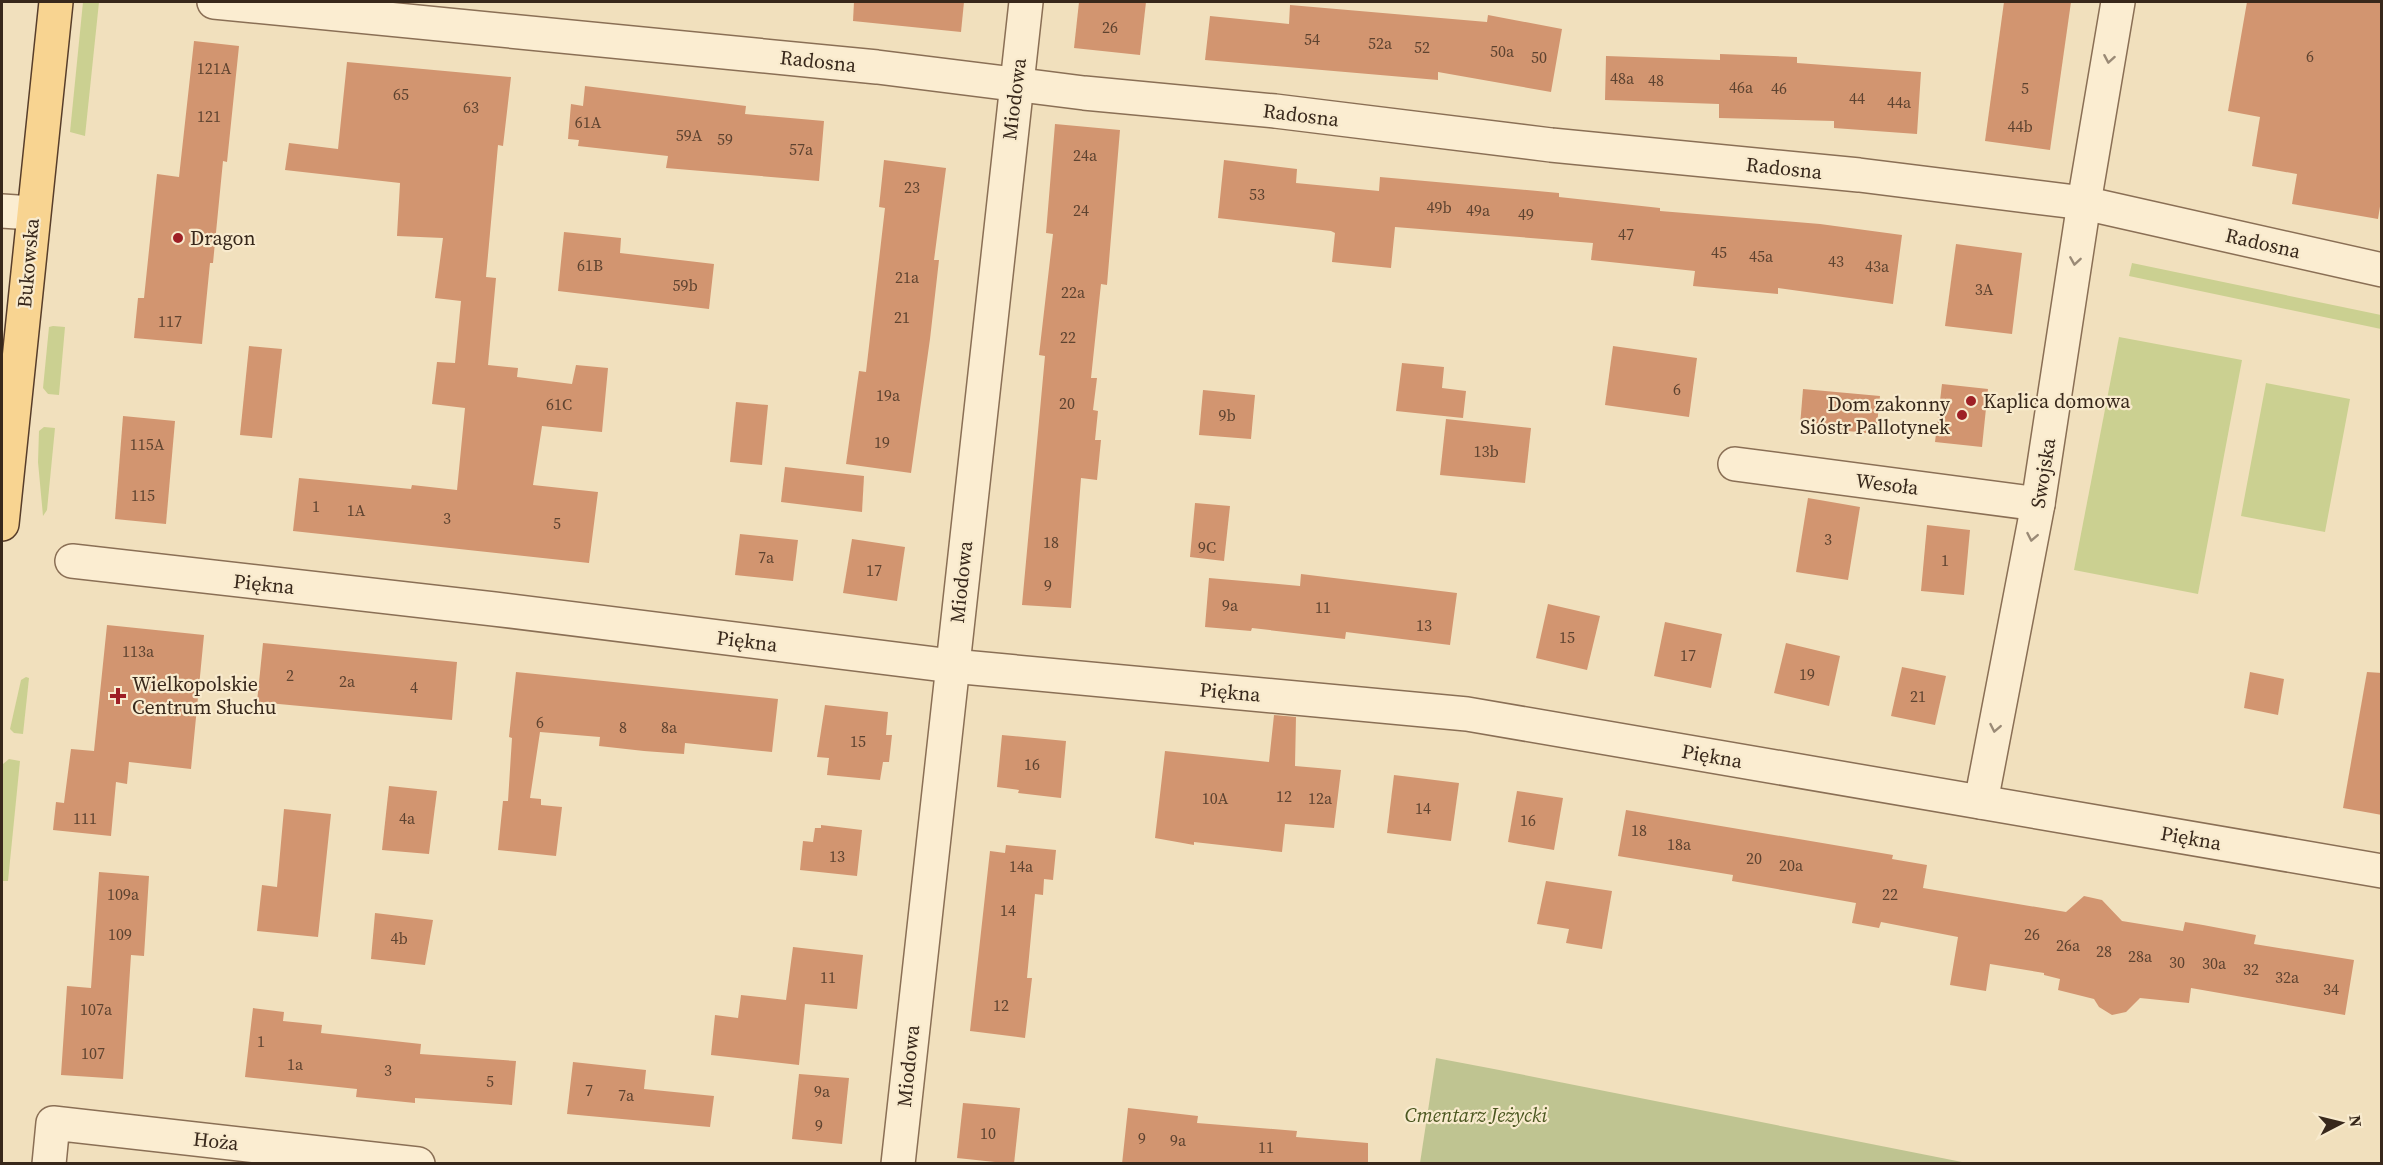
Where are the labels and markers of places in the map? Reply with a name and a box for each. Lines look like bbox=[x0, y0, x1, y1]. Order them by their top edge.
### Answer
place label: Dragon bbox=[190, 224, 256, 252]
marker: Dragon bbox=[171, 231, 185, 245]
place label: Kaplica domowa bbox=[1983, 387, 2131, 415]
place label: Dom zakonny Sióstr Pallotynek bbox=[1800, 390, 1951, 441]
marker: Kaplica domowa bbox=[1964, 394, 1978, 408]
marker: Dom zakonny Sióstr Pallotynek bbox=[1955, 408, 1969, 422]
place label: Wielkopolskie Centrum Słuchu bbox=[132, 670, 277, 721]
marker: Wielkopolskie Centrum Słuchu bbox=[109, 687, 127, 705]

